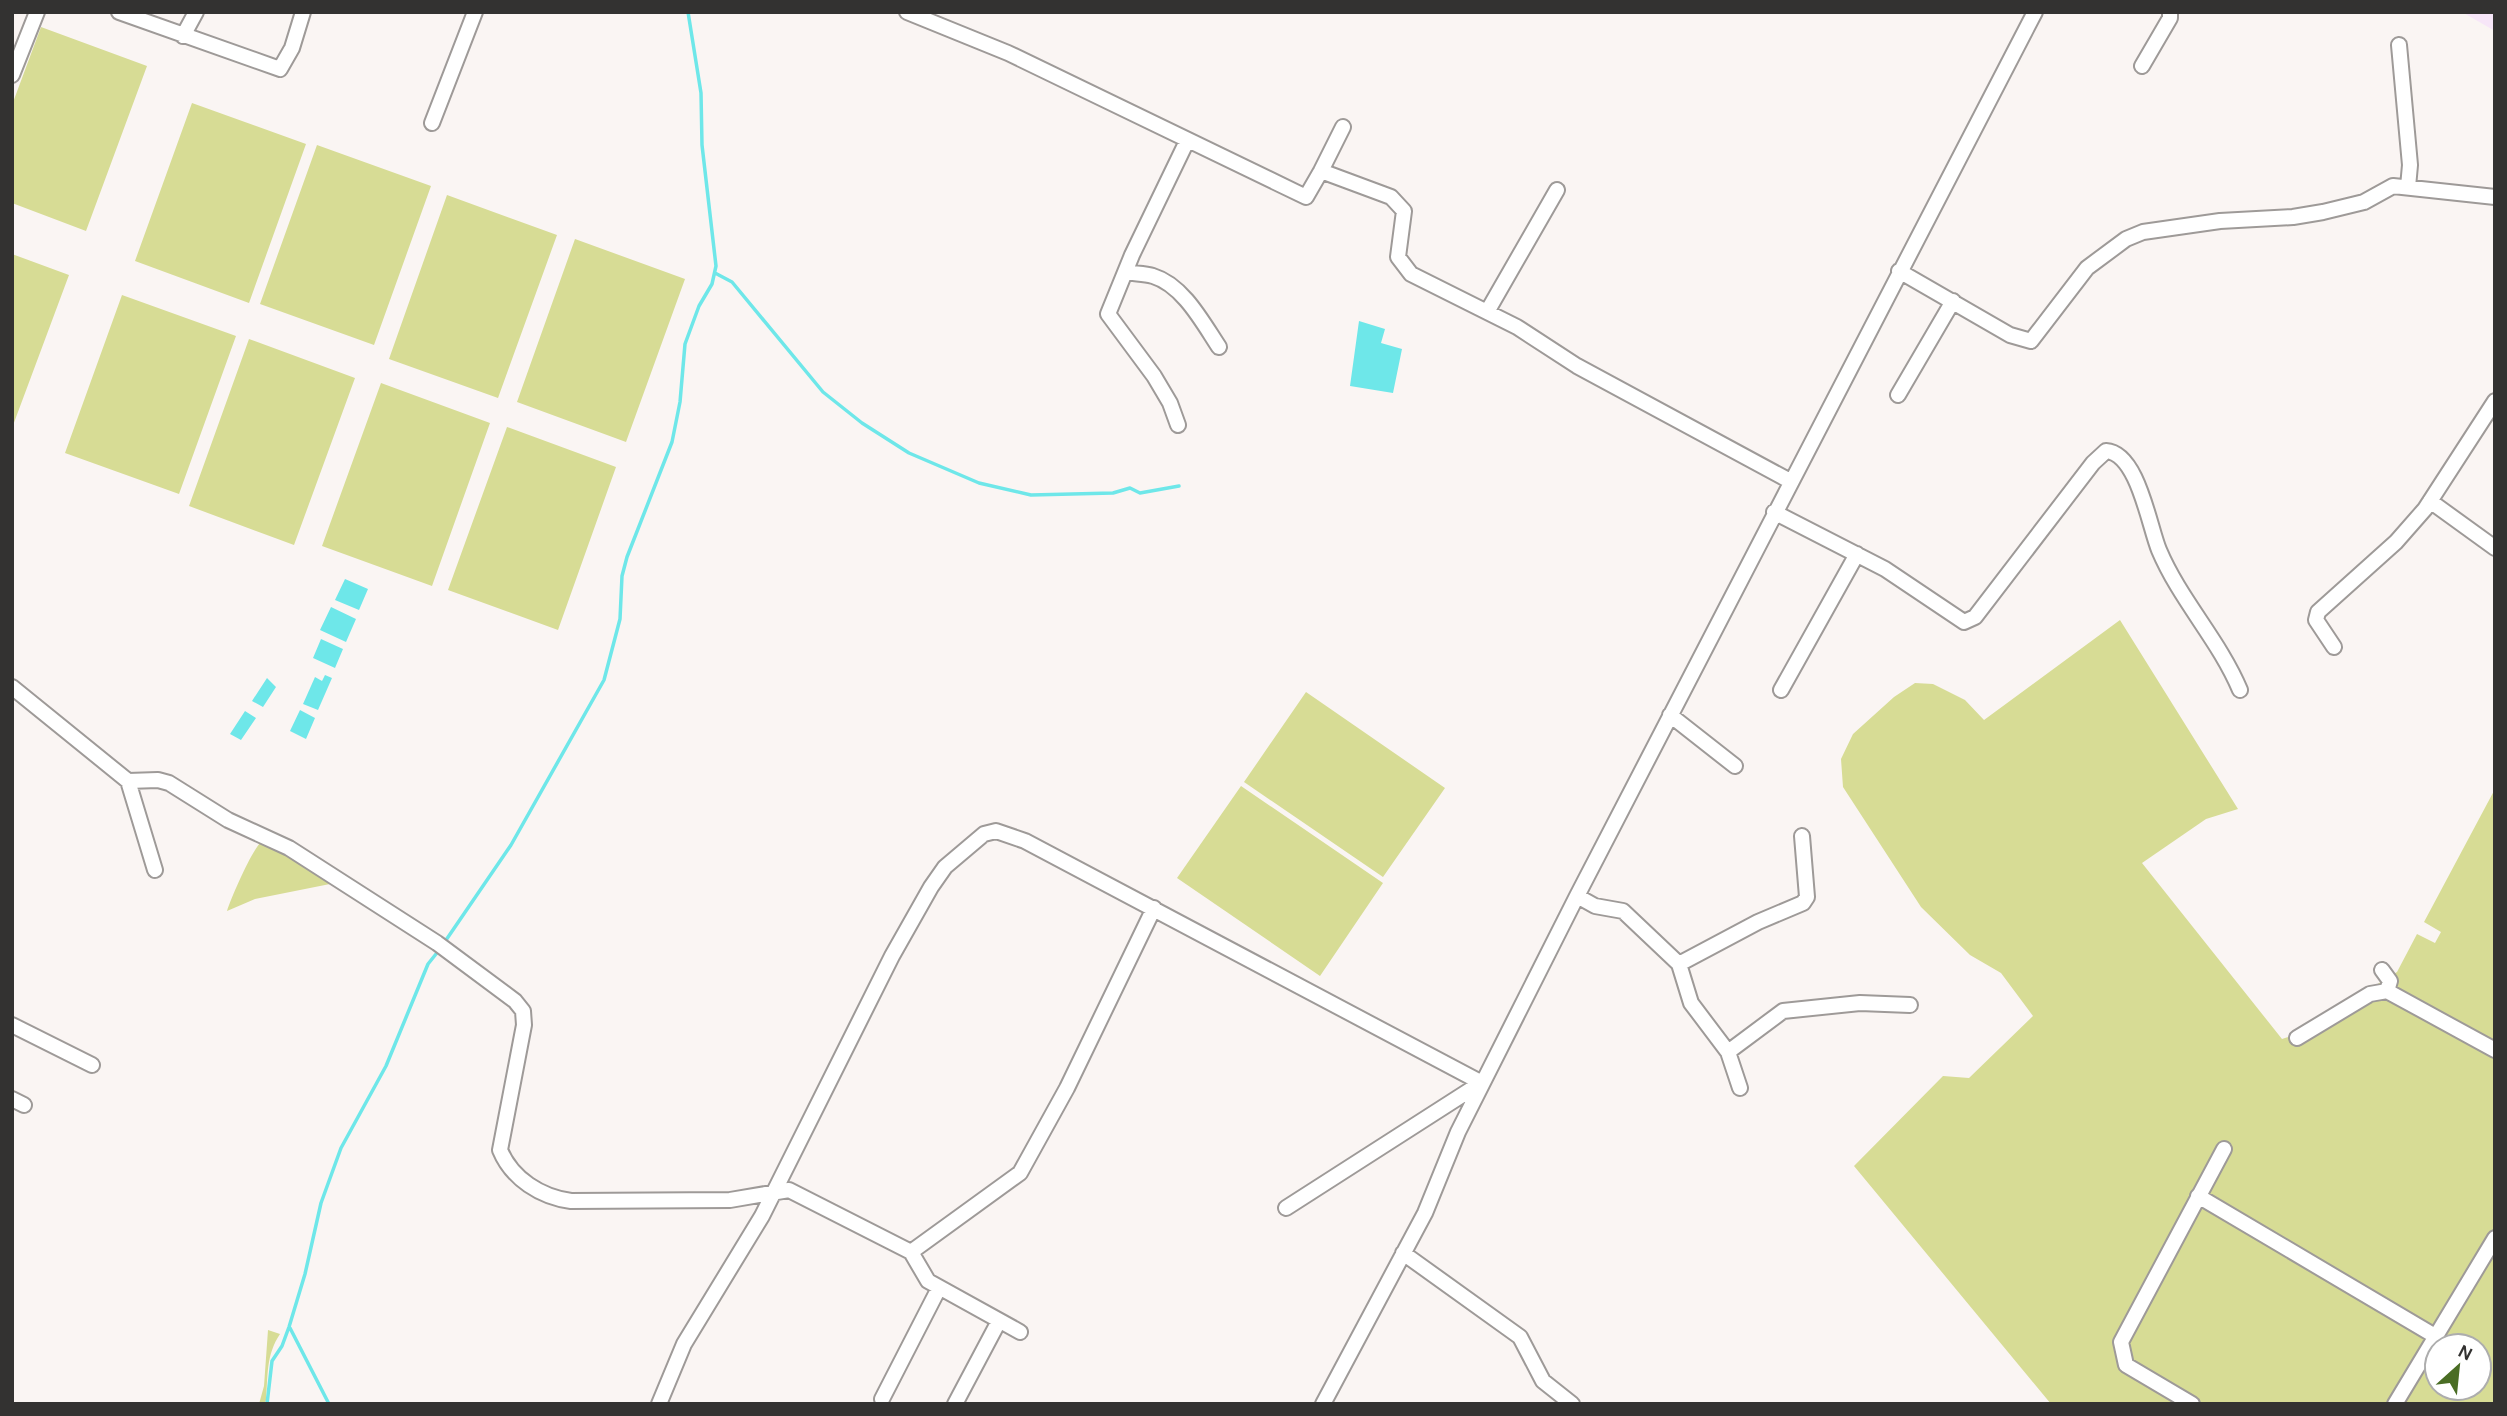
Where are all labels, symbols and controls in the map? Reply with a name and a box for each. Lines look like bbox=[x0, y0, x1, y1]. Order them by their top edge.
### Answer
north arrow bbox=[2423, 1332, 2493, 1402]
text: N bbox=[2454, 1340, 2476, 1366]

